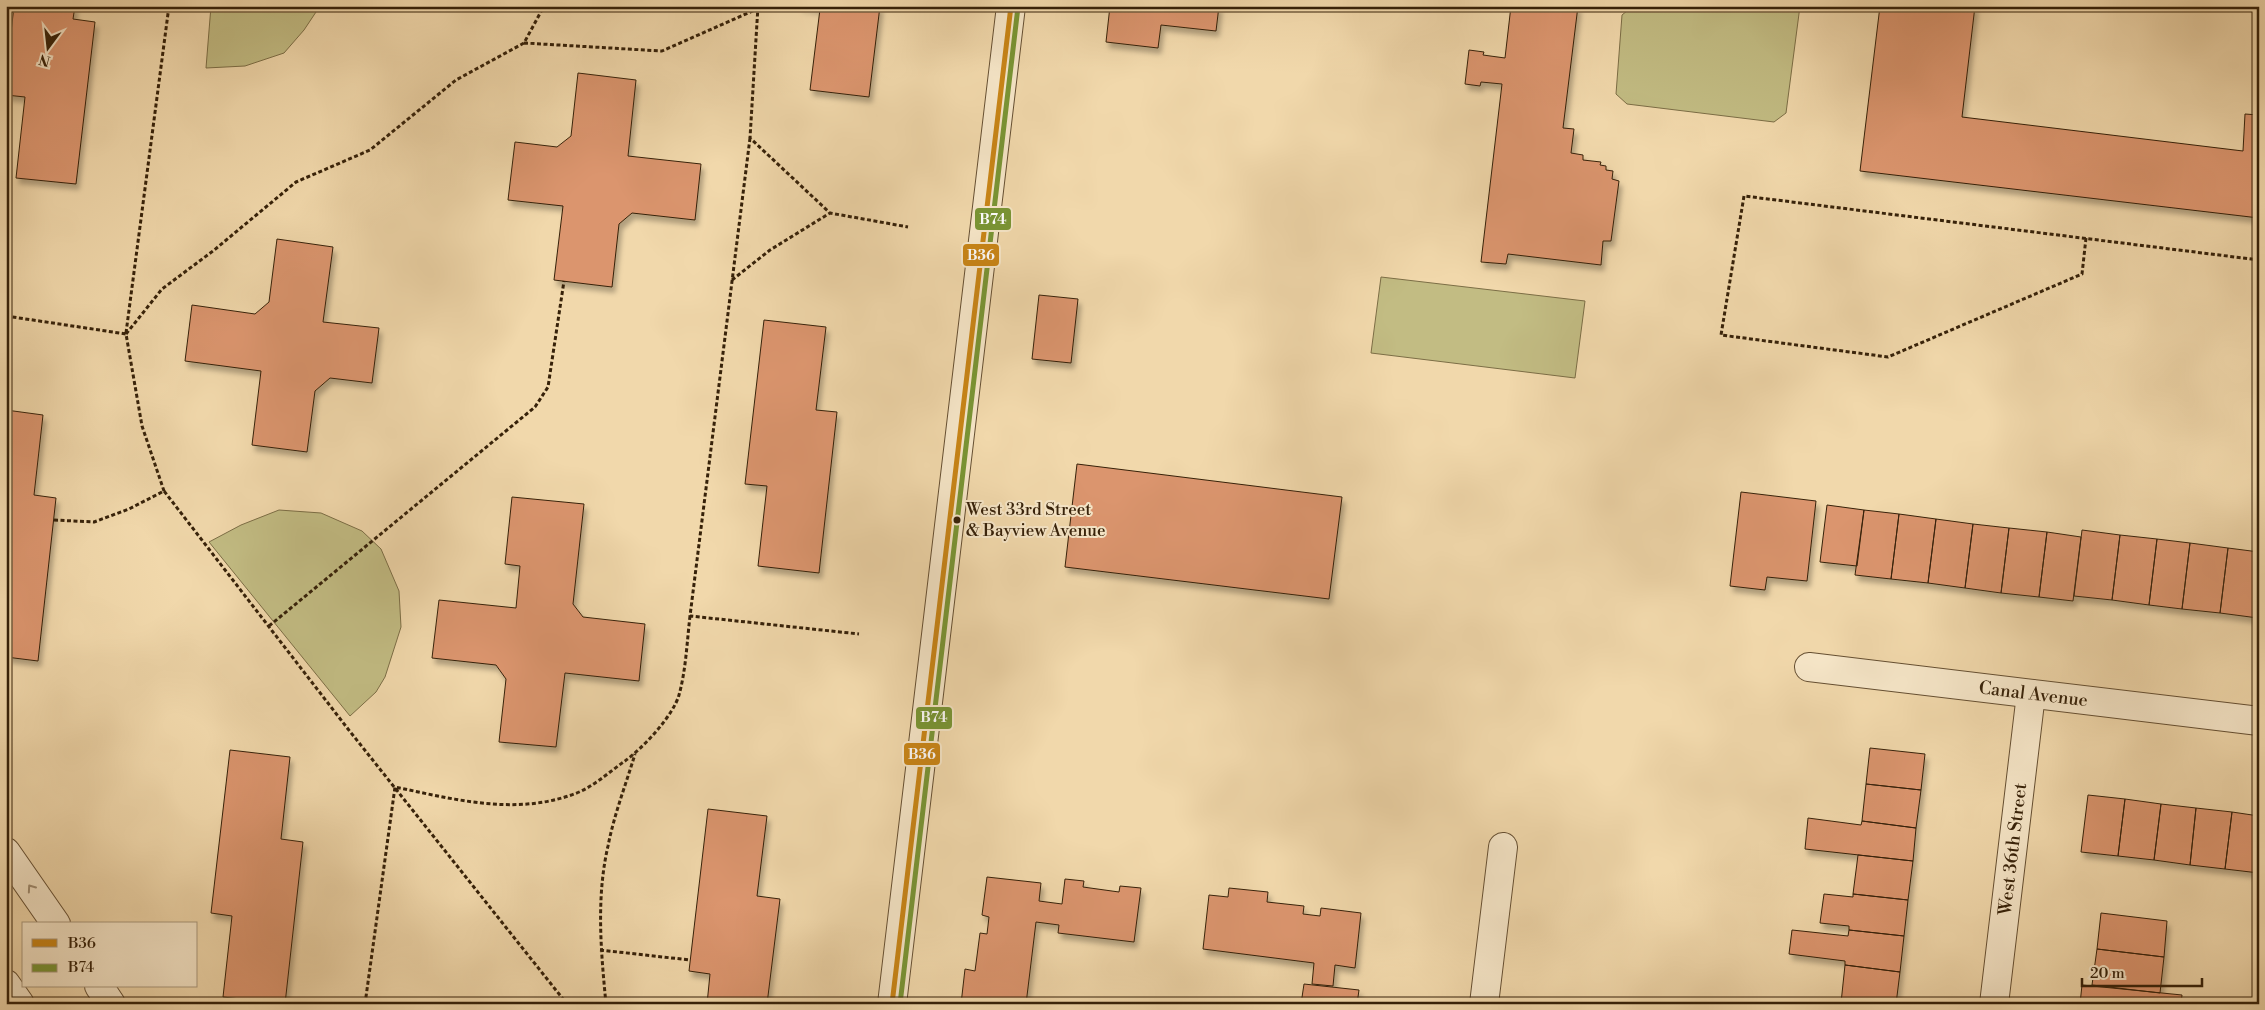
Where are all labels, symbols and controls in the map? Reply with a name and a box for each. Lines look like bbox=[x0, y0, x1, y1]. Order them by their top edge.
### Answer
north arrow bbox=[22, 22, 72, 72]
text: N bbox=[37, 49, 53, 70]
line badge: B74 bbox=[974, 207, 1012, 231]
text: B74 bbox=[979, 211, 1007, 229]
line badge: B36 bbox=[962, 243, 1000, 267]
text: B36 bbox=[967, 247, 995, 265]
place label: West 33rd Street & Bayview Avenue bbox=[965, 499, 1106, 542]
marker: West 33rd Street & Bayview Avenue bbox=[952, 515, 962, 525]
street label: Canal Avenue bbox=[1978, 676, 2089, 712]
line badge: B74 bbox=[915, 706, 953, 730]
text: B74 bbox=[920, 709, 948, 727]
line badge: B36 bbox=[903, 742, 941, 766]
text: B36 bbox=[908, 746, 936, 764]
street label: West 36th Street bbox=[1993, 781, 2032, 918]
one-way arrow bbox=[28, 884, 37, 894]
legend bbox=[22, 922, 198, 988]
text: B36 bbox=[67, 934, 96, 953]
scale bar bbox=[2082, 955, 2202, 987]
text: B74 bbox=[67, 958, 94, 977]
text: 20 m bbox=[2090, 964, 2125, 983]

